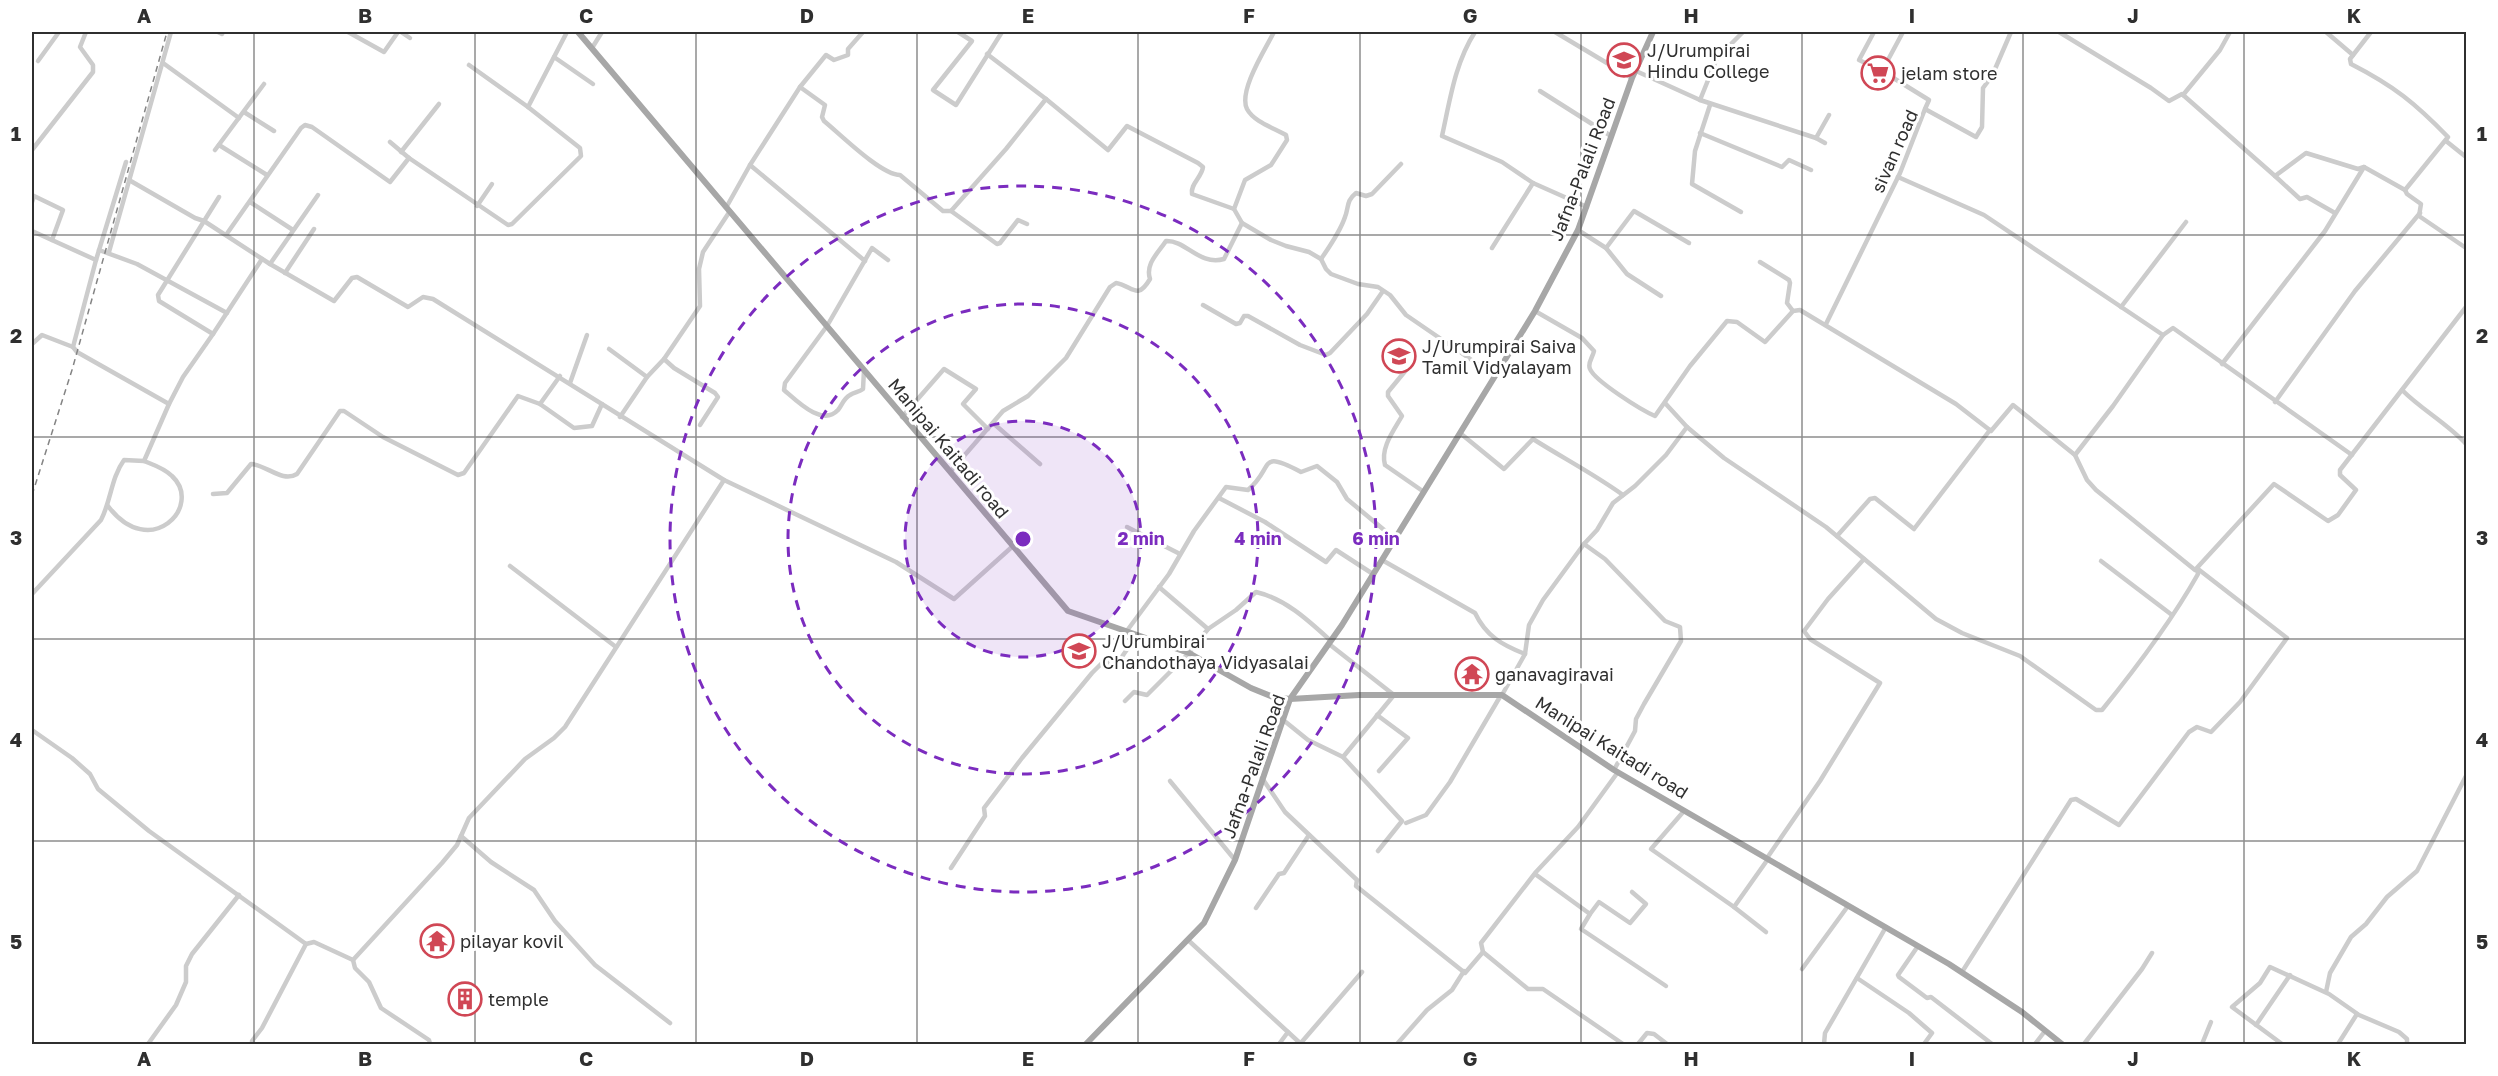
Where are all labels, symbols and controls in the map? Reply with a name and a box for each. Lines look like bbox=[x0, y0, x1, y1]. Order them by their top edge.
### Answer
text: A bbox=[137, 3, 151, 27]
text: B bbox=[358, 3, 372, 27]
text: C bbox=[579, 3, 593, 27]
text: D bbox=[800, 3, 814, 27]
text: E bbox=[1022, 3, 1034, 27]
text: F bbox=[1243, 3, 1255, 27]
text: G bbox=[1463, 3, 1477, 27]
text: H bbox=[1683, 3, 1699, 27]
text: I bbox=[1909, 3, 1915, 27]
text: J bbox=[2127, 3, 2139, 27]
text: K bbox=[2347, 3, 2362, 27]
place label: J/Urumpirai Hindu College bbox=[1647, 39, 1769, 82]
school or university icon: J/Urumpirai Hindu College bbox=[1606, 42, 1642, 78]
supermarket icon: jelam store bbox=[1860, 55, 1896, 91]
place label: jelam store bbox=[1900, 62, 1997, 84]
street label: Jafna-Palali Road bbox=[1545, 94, 1619, 244]
street label: sivan road bbox=[1866, 106, 1922, 196]
text: 1 bbox=[11, 121, 21, 145]
text: 1 bbox=[2477, 121, 2487, 145]
text: 2 bbox=[10, 323, 22, 347]
text: 2 bbox=[2476, 323, 2488, 347]
place label: J/Urumpirai Saiva Tamil Vidyalayam bbox=[1422, 335, 1576, 378]
school or university icon: J/Urumpirai Saiva Tamil Vidyalayam bbox=[1381, 338, 1417, 374]
street label: Manipai Kaitadi road bbox=[884, 374, 1014, 522]
text: 3 bbox=[10, 525, 22, 549]
text: 3 bbox=[2476, 525, 2488, 549]
text: 2 min bbox=[1117, 527, 1165, 549]
text: 4 min bbox=[1234, 527, 1282, 549]
text: 6 min bbox=[1352, 527, 1400, 549]
centre of rings bbox=[1013, 529, 1033, 549]
place label: J/Urumbirai Chandothaya Vidyasalai bbox=[1102, 630, 1309, 673]
school or university icon: J/Urumbirai Chandothaya Vidyasalai bbox=[1061, 633, 1097, 669]
temple icon: ganavagiravai bbox=[1454, 656, 1490, 692]
place label: ganavagiravai bbox=[1495, 663, 1614, 685]
street label: Jafna-Palali Road bbox=[1217, 691, 1289, 841]
street label: Manipai Kaitadi road bbox=[1532, 691, 1692, 803]
text: 4 bbox=[10, 727, 22, 751]
text: 4 bbox=[2476, 727, 2488, 751]
temple icon: pilayar kovil bbox=[419, 923, 455, 959]
text: 5 bbox=[10, 929, 22, 953]
text: 5 bbox=[2476, 929, 2488, 953]
place label: pilayar kovil bbox=[460, 930, 564, 952]
building icon: temple bbox=[447, 981, 483, 1017]
place label: temple bbox=[488, 988, 549, 1010]
text: A bbox=[137, 1046, 151, 1070]
text: B bbox=[358, 1046, 372, 1070]
text: C bbox=[579, 1046, 593, 1070]
text: D bbox=[800, 1046, 814, 1070]
text: E bbox=[1022, 1046, 1034, 1070]
text: F bbox=[1243, 1046, 1255, 1070]
text: G bbox=[1463, 1046, 1477, 1070]
text: H bbox=[1683, 1046, 1699, 1070]
text: I bbox=[1909, 1046, 1915, 1070]
text: J bbox=[2127, 1046, 2139, 1070]
text: K bbox=[2347, 1046, 2362, 1070]

